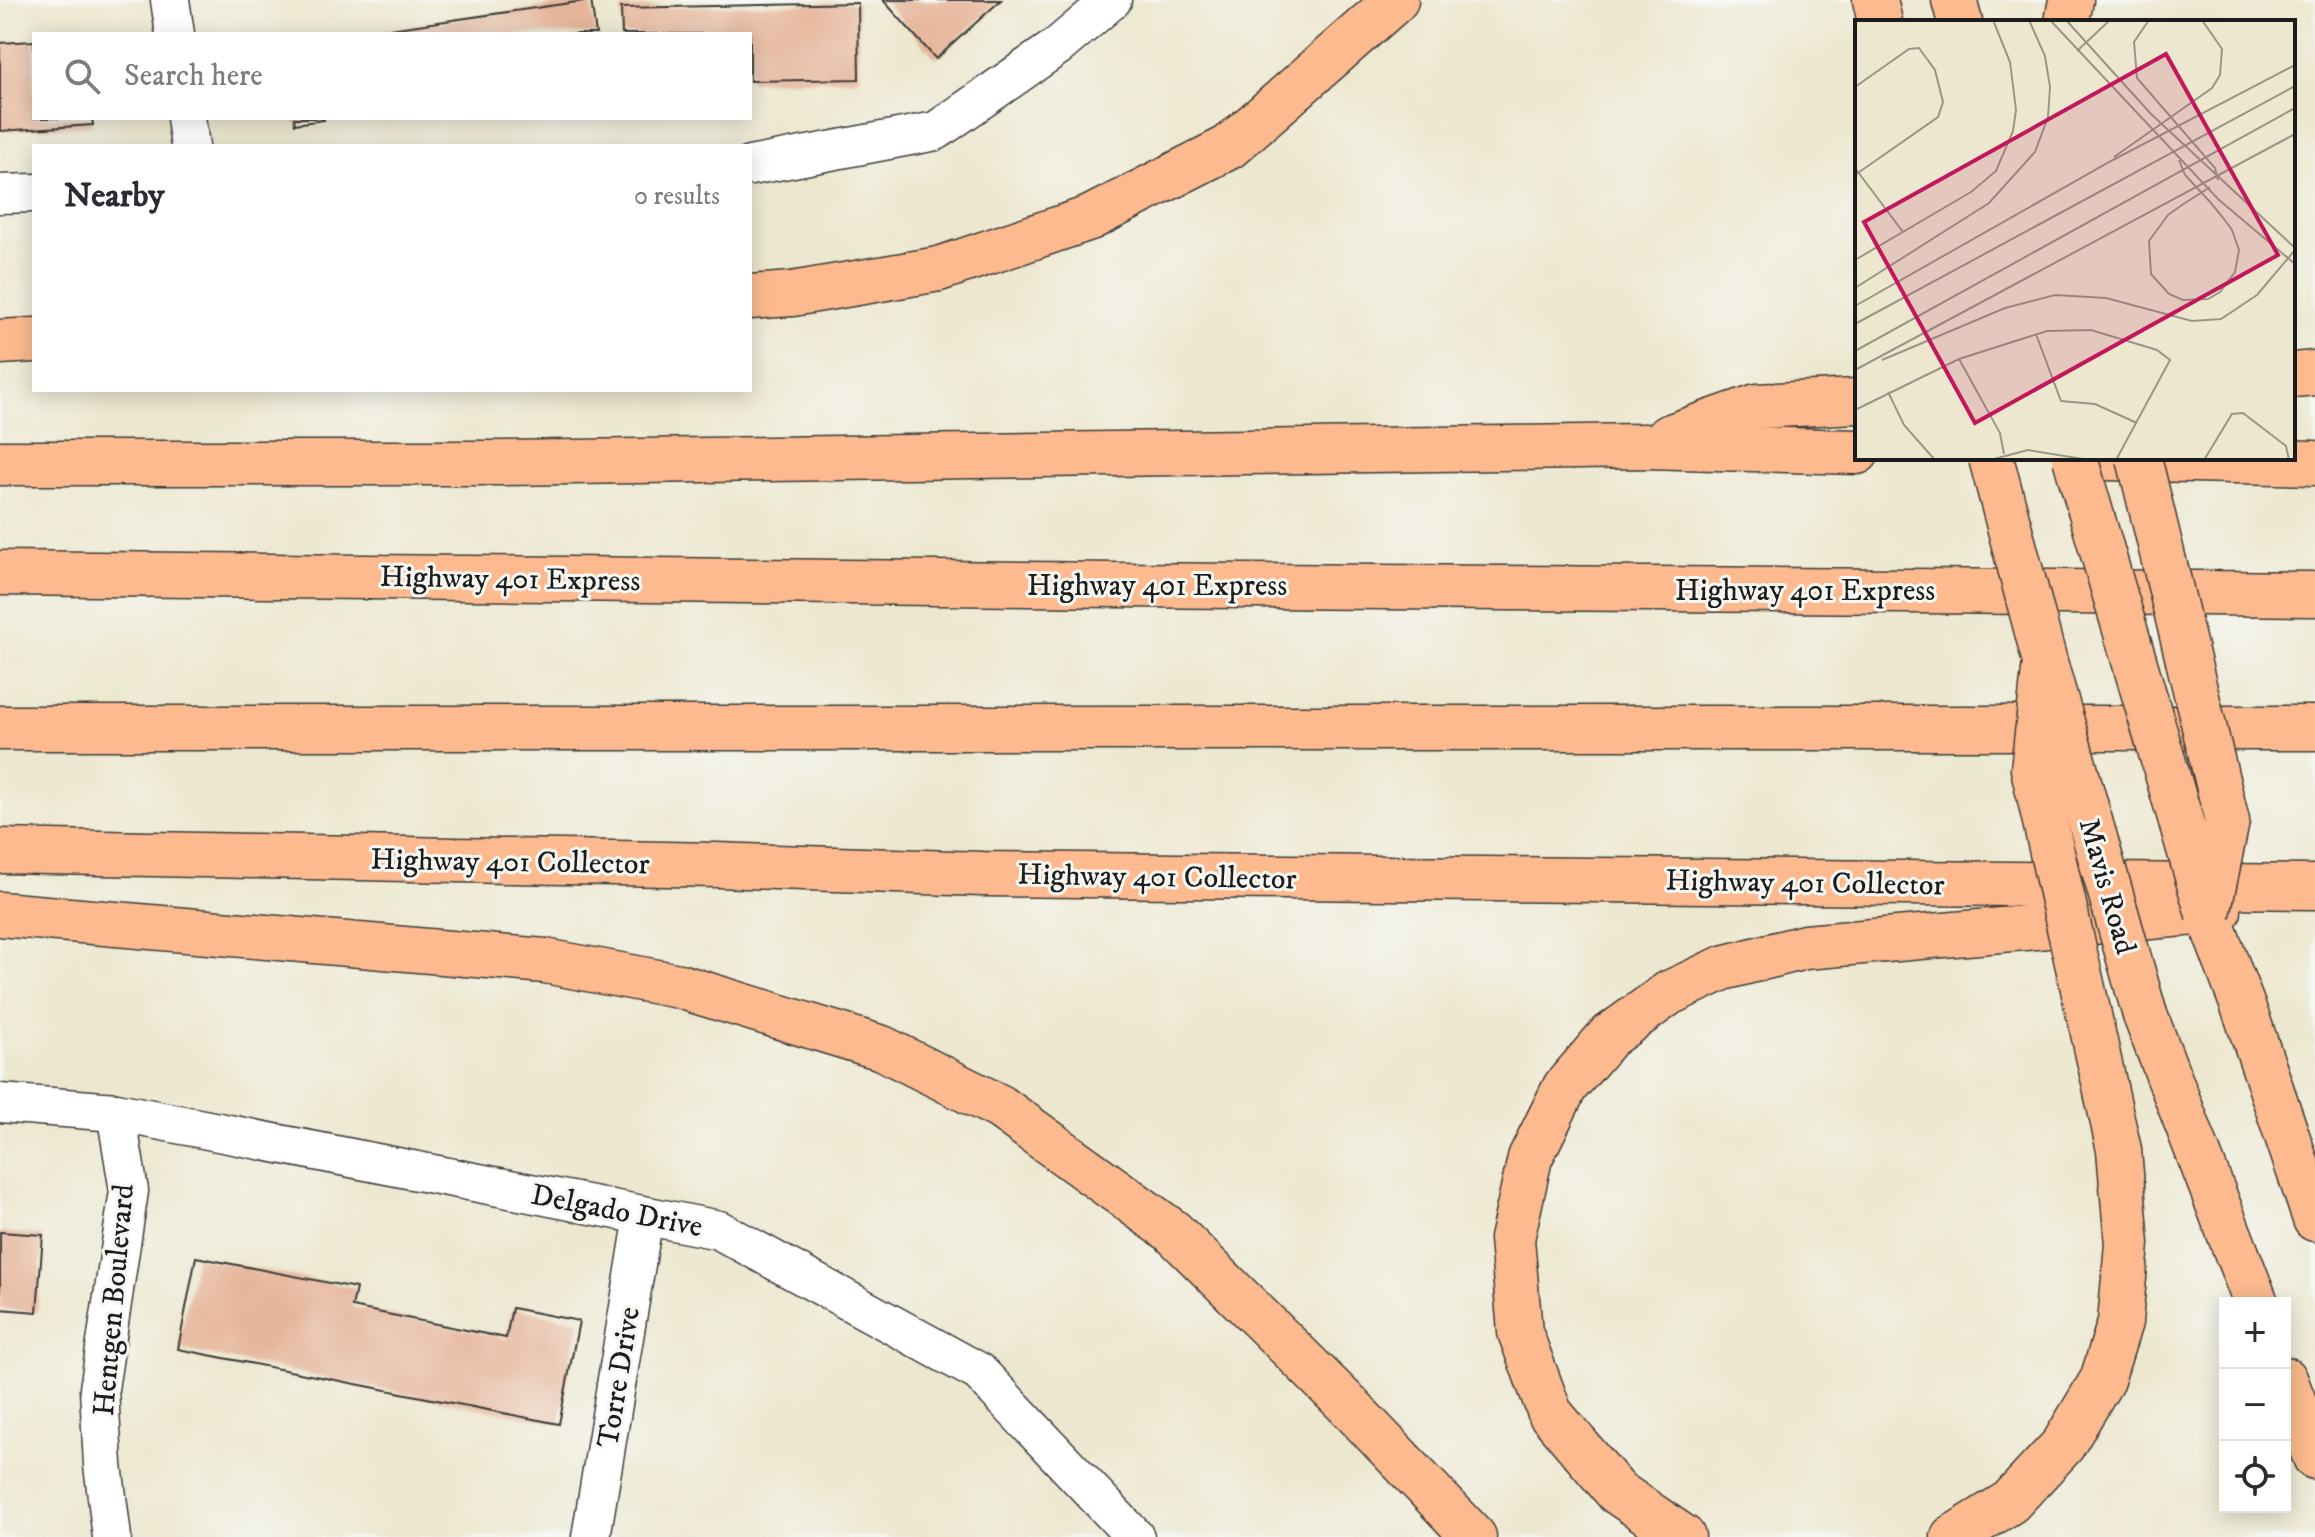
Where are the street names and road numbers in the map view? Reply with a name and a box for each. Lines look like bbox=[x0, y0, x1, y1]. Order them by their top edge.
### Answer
street label: Highway 401 Express bbox=[379, 559, 641, 600]
street label: Highway 401 Express bbox=[1027, 568, 1287, 605]
street label: Highway 401 Express bbox=[1675, 573, 1935, 610]
street label: Mavis Road bbox=[2070, 814, 2144, 959]
street label: Highway 401 Collector bbox=[370, 842, 650, 883]
street label: Highway 401 Collector bbox=[1017, 857, 1297, 898]
street label: Highway 401 Collector bbox=[1665, 863, 1945, 904]
street label: Delgado Drive bbox=[528, 1177, 706, 1246]
street label: Hentgen Boulevard bbox=[86, 1183, 143, 1418]
street label: Torre Drive bbox=[590, 1304, 649, 1450]

